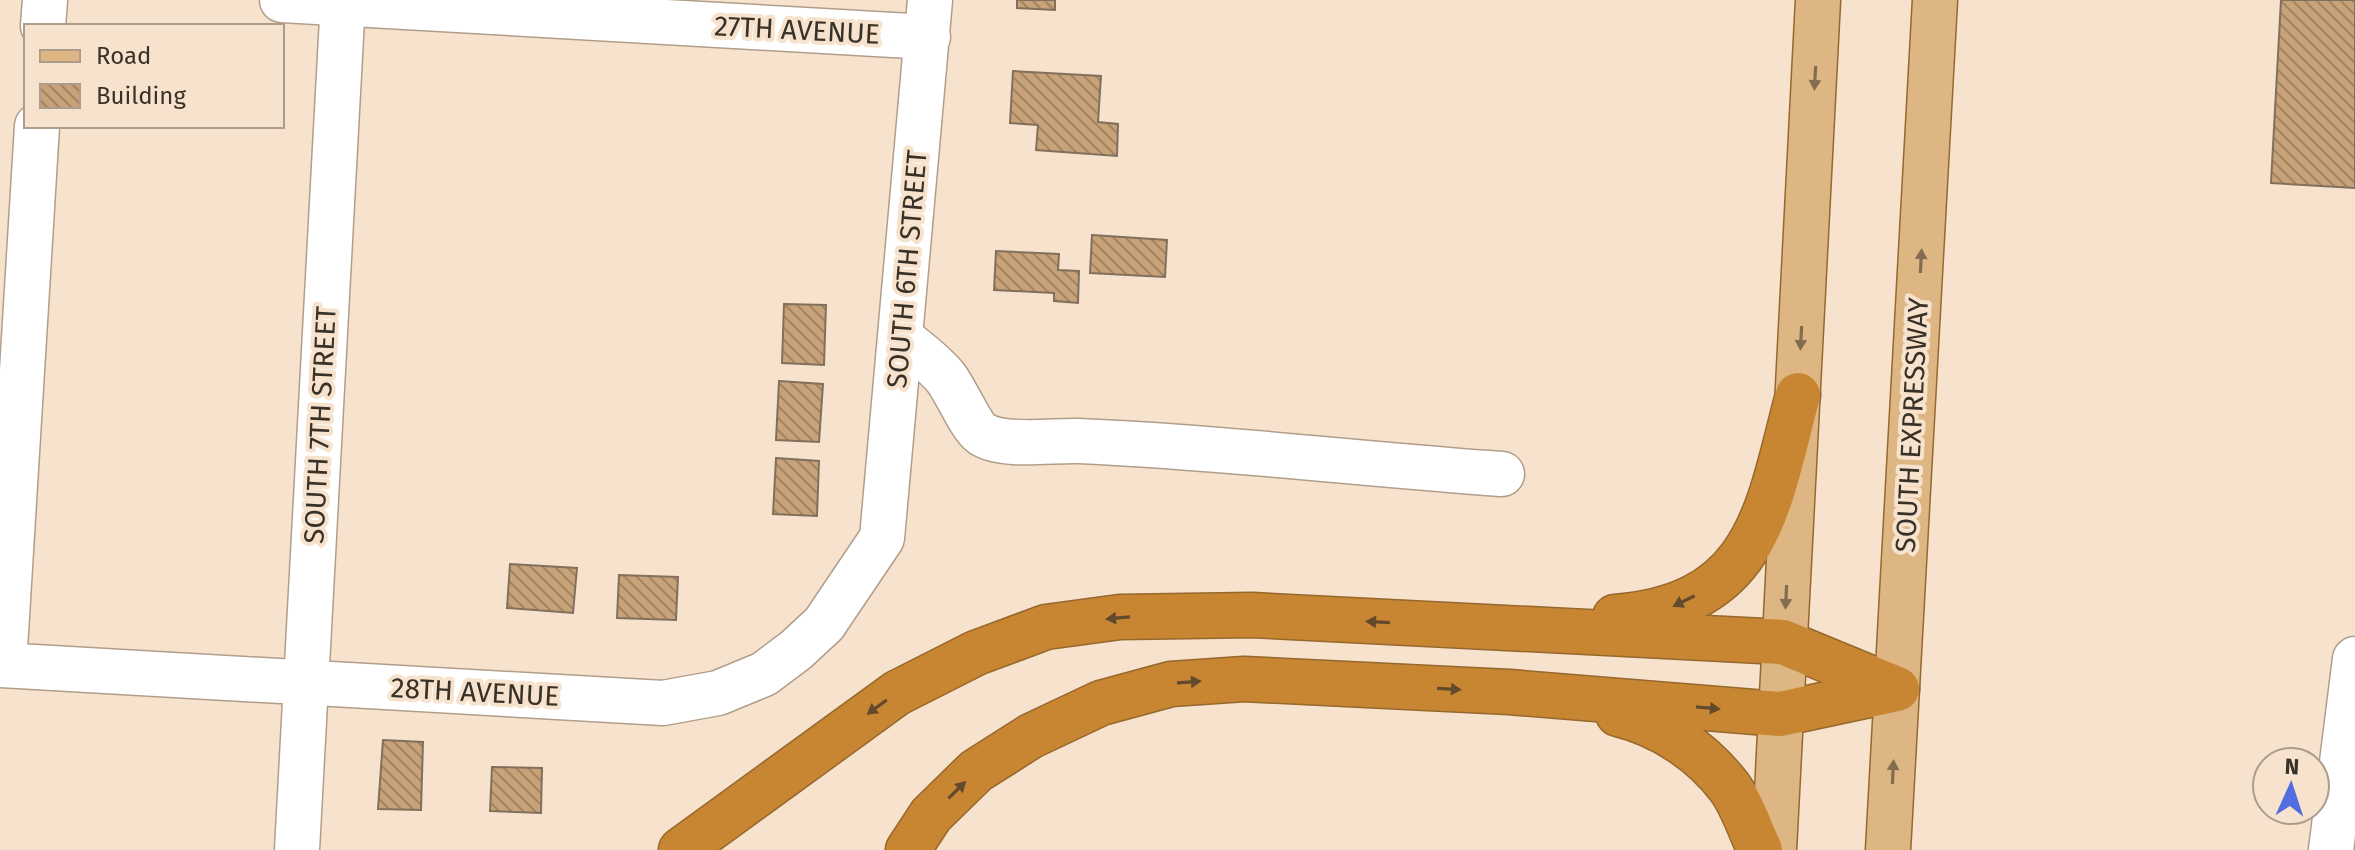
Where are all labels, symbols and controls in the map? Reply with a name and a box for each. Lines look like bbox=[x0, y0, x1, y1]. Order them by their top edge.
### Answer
street label: 27TH AVENUE bbox=[713, 9, 881, 51]
legend bbox=[24, 24, 284, 128]
text: Road bbox=[96, 42, 151, 70]
one-way arrow bbox=[1808, 66, 1821, 91]
text: Building bbox=[96, 82, 186, 110]
street label: SOUTH 6TH STREET bbox=[880, 148, 934, 390]
one-way arrow bbox=[1914, 248, 1927, 273]
street label: SOUTH EXPRESSWAY bbox=[1889, 296, 1935, 553]
street label: SOUTH 7TH STREET bbox=[297, 305, 343, 545]
one-way arrow bbox=[1794, 326, 1807, 351]
one-way arrow bbox=[1779, 585, 1792, 610]
one-way arrow bbox=[1673, 594, 1696, 608]
one-way arrow bbox=[1105, 612, 1130, 625]
one-way arrow bbox=[1365, 616, 1390, 629]
street label: 28TH AVENUE bbox=[390, 671, 560, 713]
one-way arrow bbox=[1177, 676, 1202, 689]
one-way arrow bbox=[1437, 683, 1462, 696]
one-way arrow bbox=[867, 699, 888, 714]
one-way arrow bbox=[1696, 702, 1721, 715]
north arrow bbox=[2251, 746, 2331, 826]
text: N bbox=[2284, 753, 2300, 780]
one-way arrow bbox=[1886, 759, 1899, 784]
one-way arrow bbox=[947, 781, 966, 799]

